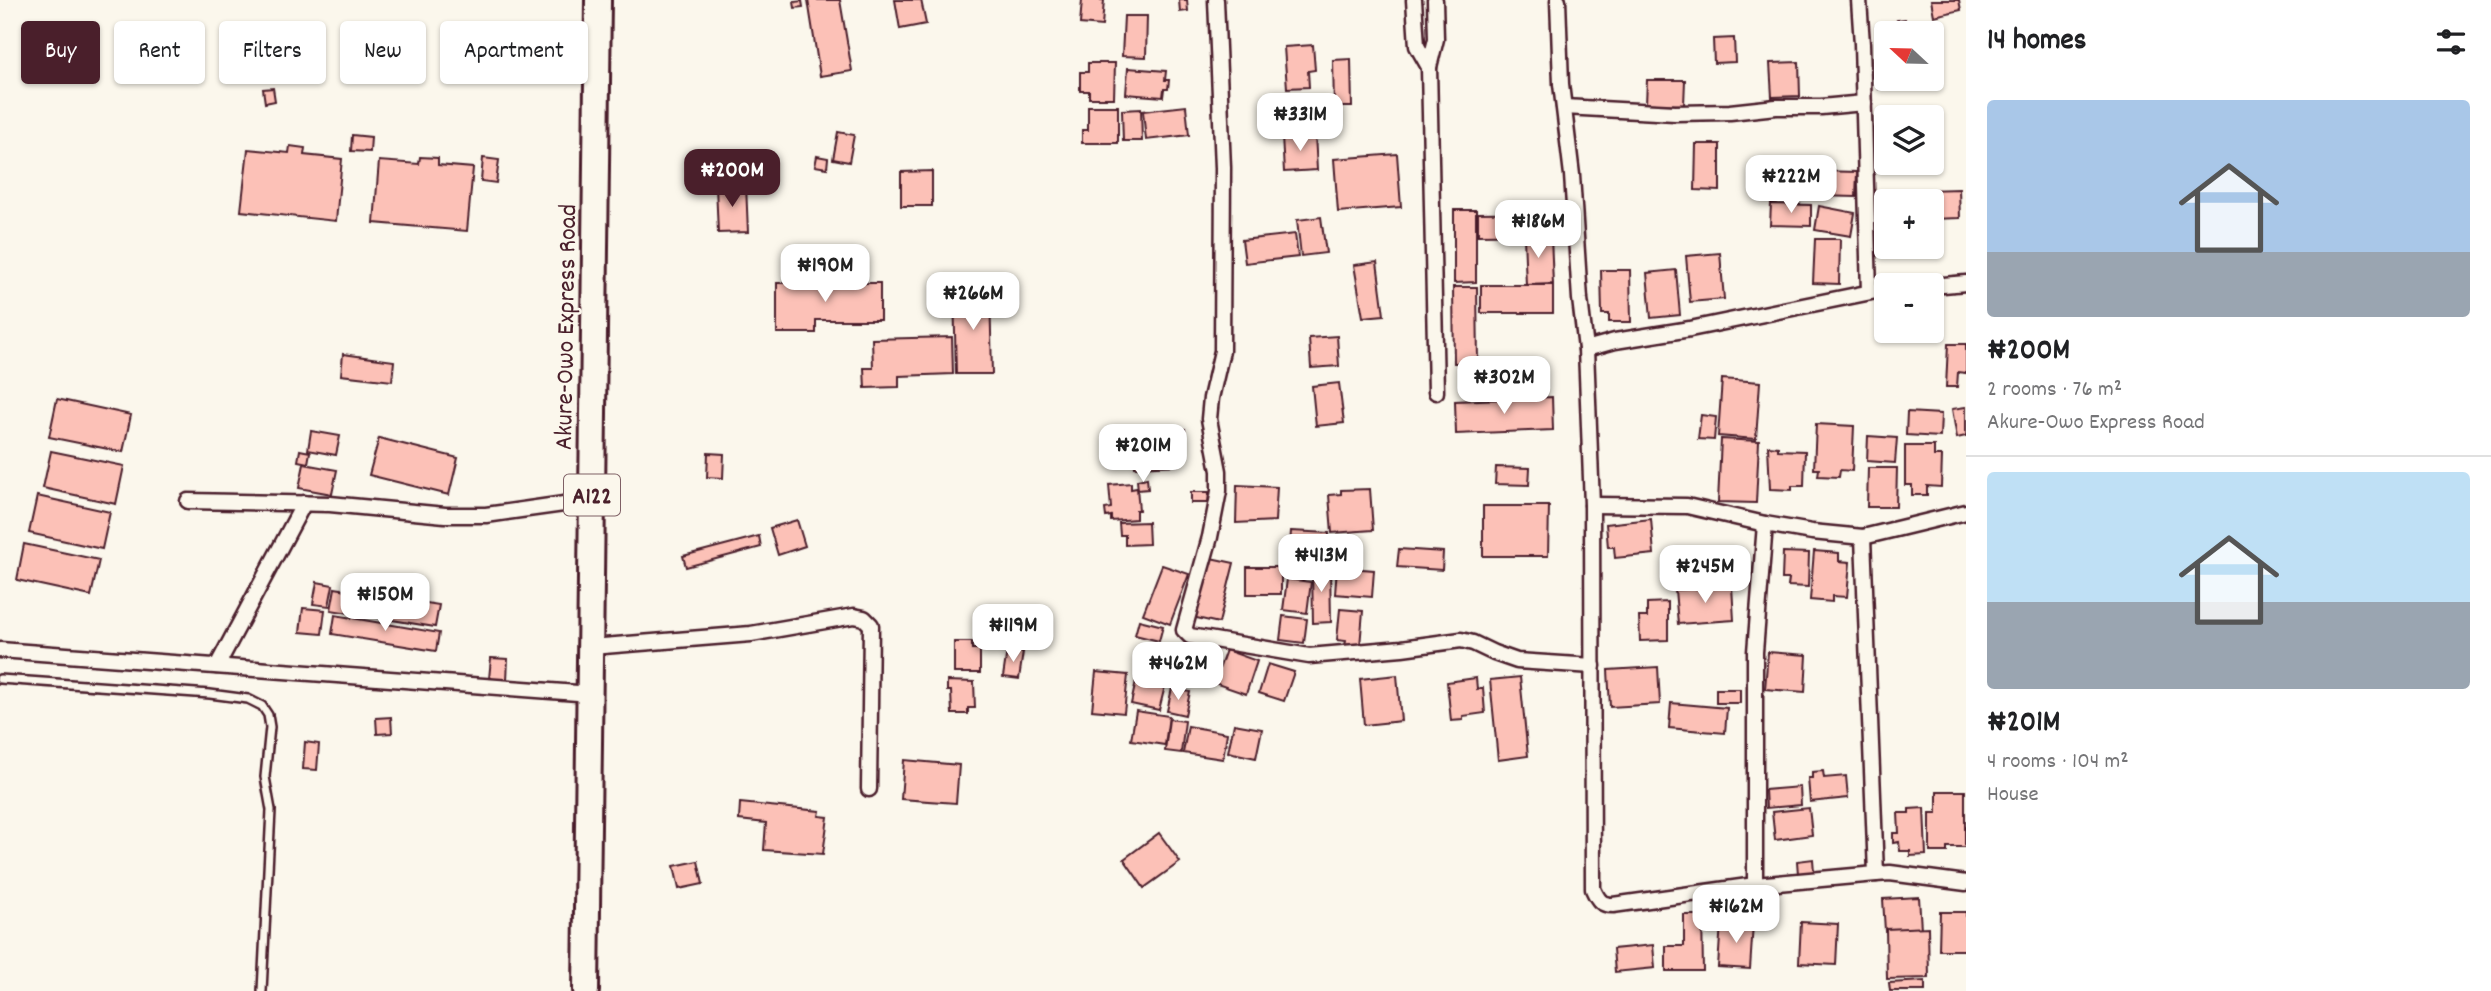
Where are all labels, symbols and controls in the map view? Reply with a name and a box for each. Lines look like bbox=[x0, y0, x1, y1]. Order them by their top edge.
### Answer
chip: Buy bbox=[21, 21, 100, 84]
chip: Rent bbox=[114, 21, 205, 84]
chip: Filters bbox=[219, 21, 326, 84]
chip: New bbox=[340, 21, 426, 84]
chip: Apartment bbox=[440, 21, 588, 84]
north arrow bbox=[1874, 21, 1944, 91]
map controls bbox=[1874, 21, 1944, 343]
text: 14 homes bbox=[1987, 21, 2086, 64]
icon: filters bbox=[2432, 23, 2470, 61]
pin: ₦331M bbox=[1251, 94, 1349, 153]
text: ₦331M bbox=[1273, 99, 1327, 132]
button: layers bbox=[1874, 105, 1944, 175]
icon: home bbox=[2166, 145, 2292, 271]
pin: ₦200M bbox=[683, 150, 781, 209]
text: ₦200M bbox=[700, 155, 764, 188]
pin: ₦222M bbox=[1742, 156, 1840, 215]
text: ₦222M bbox=[1762, 161, 1820, 194]
button: + bbox=[1874, 189, 1944, 259]
pin: ₦186M bbox=[1489, 201, 1587, 260]
street label: Akure-Owo Express Road bbox=[547, 204, 588, 450]
text: ₦186M bbox=[1511, 206, 1565, 239]
pin: ₦190M bbox=[776, 244, 874, 304]
text: ₦190M bbox=[797, 250, 853, 283]
pin: ₦266M bbox=[924, 272, 1022, 332]
button: − bbox=[1874, 273, 1944, 343]
text: ₦266M bbox=[942, 278, 1004, 311]
text: ₦200M bbox=[1987, 331, 2070, 374]
pin: ₦302M bbox=[1455, 356, 1553, 416]
text: ₦302M bbox=[1473, 362, 1535, 395]
text: 2 rooms · 76 m² bbox=[1987, 374, 2122, 407]
text: Akure-Owo Express Road bbox=[1987, 407, 2205, 440]
pin: ₦201M bbox=[1094, 424, 1192, 484]
text: ₦201M bbox=[1115, 430, 1171, 463]
road number: A122 bbox=[564, 474, 620, 516]
icon: home bbox=[2166, 517, 2292, 643]
pin: ₦413M bbox=[1272, 534, 1370, 594]
text: ₦413M bbox=[1294, 540, 1348, 573]
pin: ₦245M bbox=[1656, 546, 1754, 605]
text: ₦245M bbox=[1676, 551, 1734, 584]
pin: ₦150M bbox=[336, 574, 434, 633]
text: ₦150M bbox=[357, 579, 413, 612]
pin: ₦119M bbox=[964, 604, 1062, 664]
text: ₦119M bbox=[988, 610, 1038, 643]
pin: ₦462M bbox=[1129, 642, 1227, 702]
text: ₦462M bbox=[1148, 648, 1208, 681]
text: ₦201M bbox=[1987, 703, 2060, 746]
text: 4 rooms · 104 m² bbox=[1987, 746, 2129, 779]
text: House bbox=[1987, 779, 2039, 812]
pin: ₦162M bbox=[1687, 886, 1785, 945]
text: ₦162M bbox=[1709, 891, 1763, 924]

